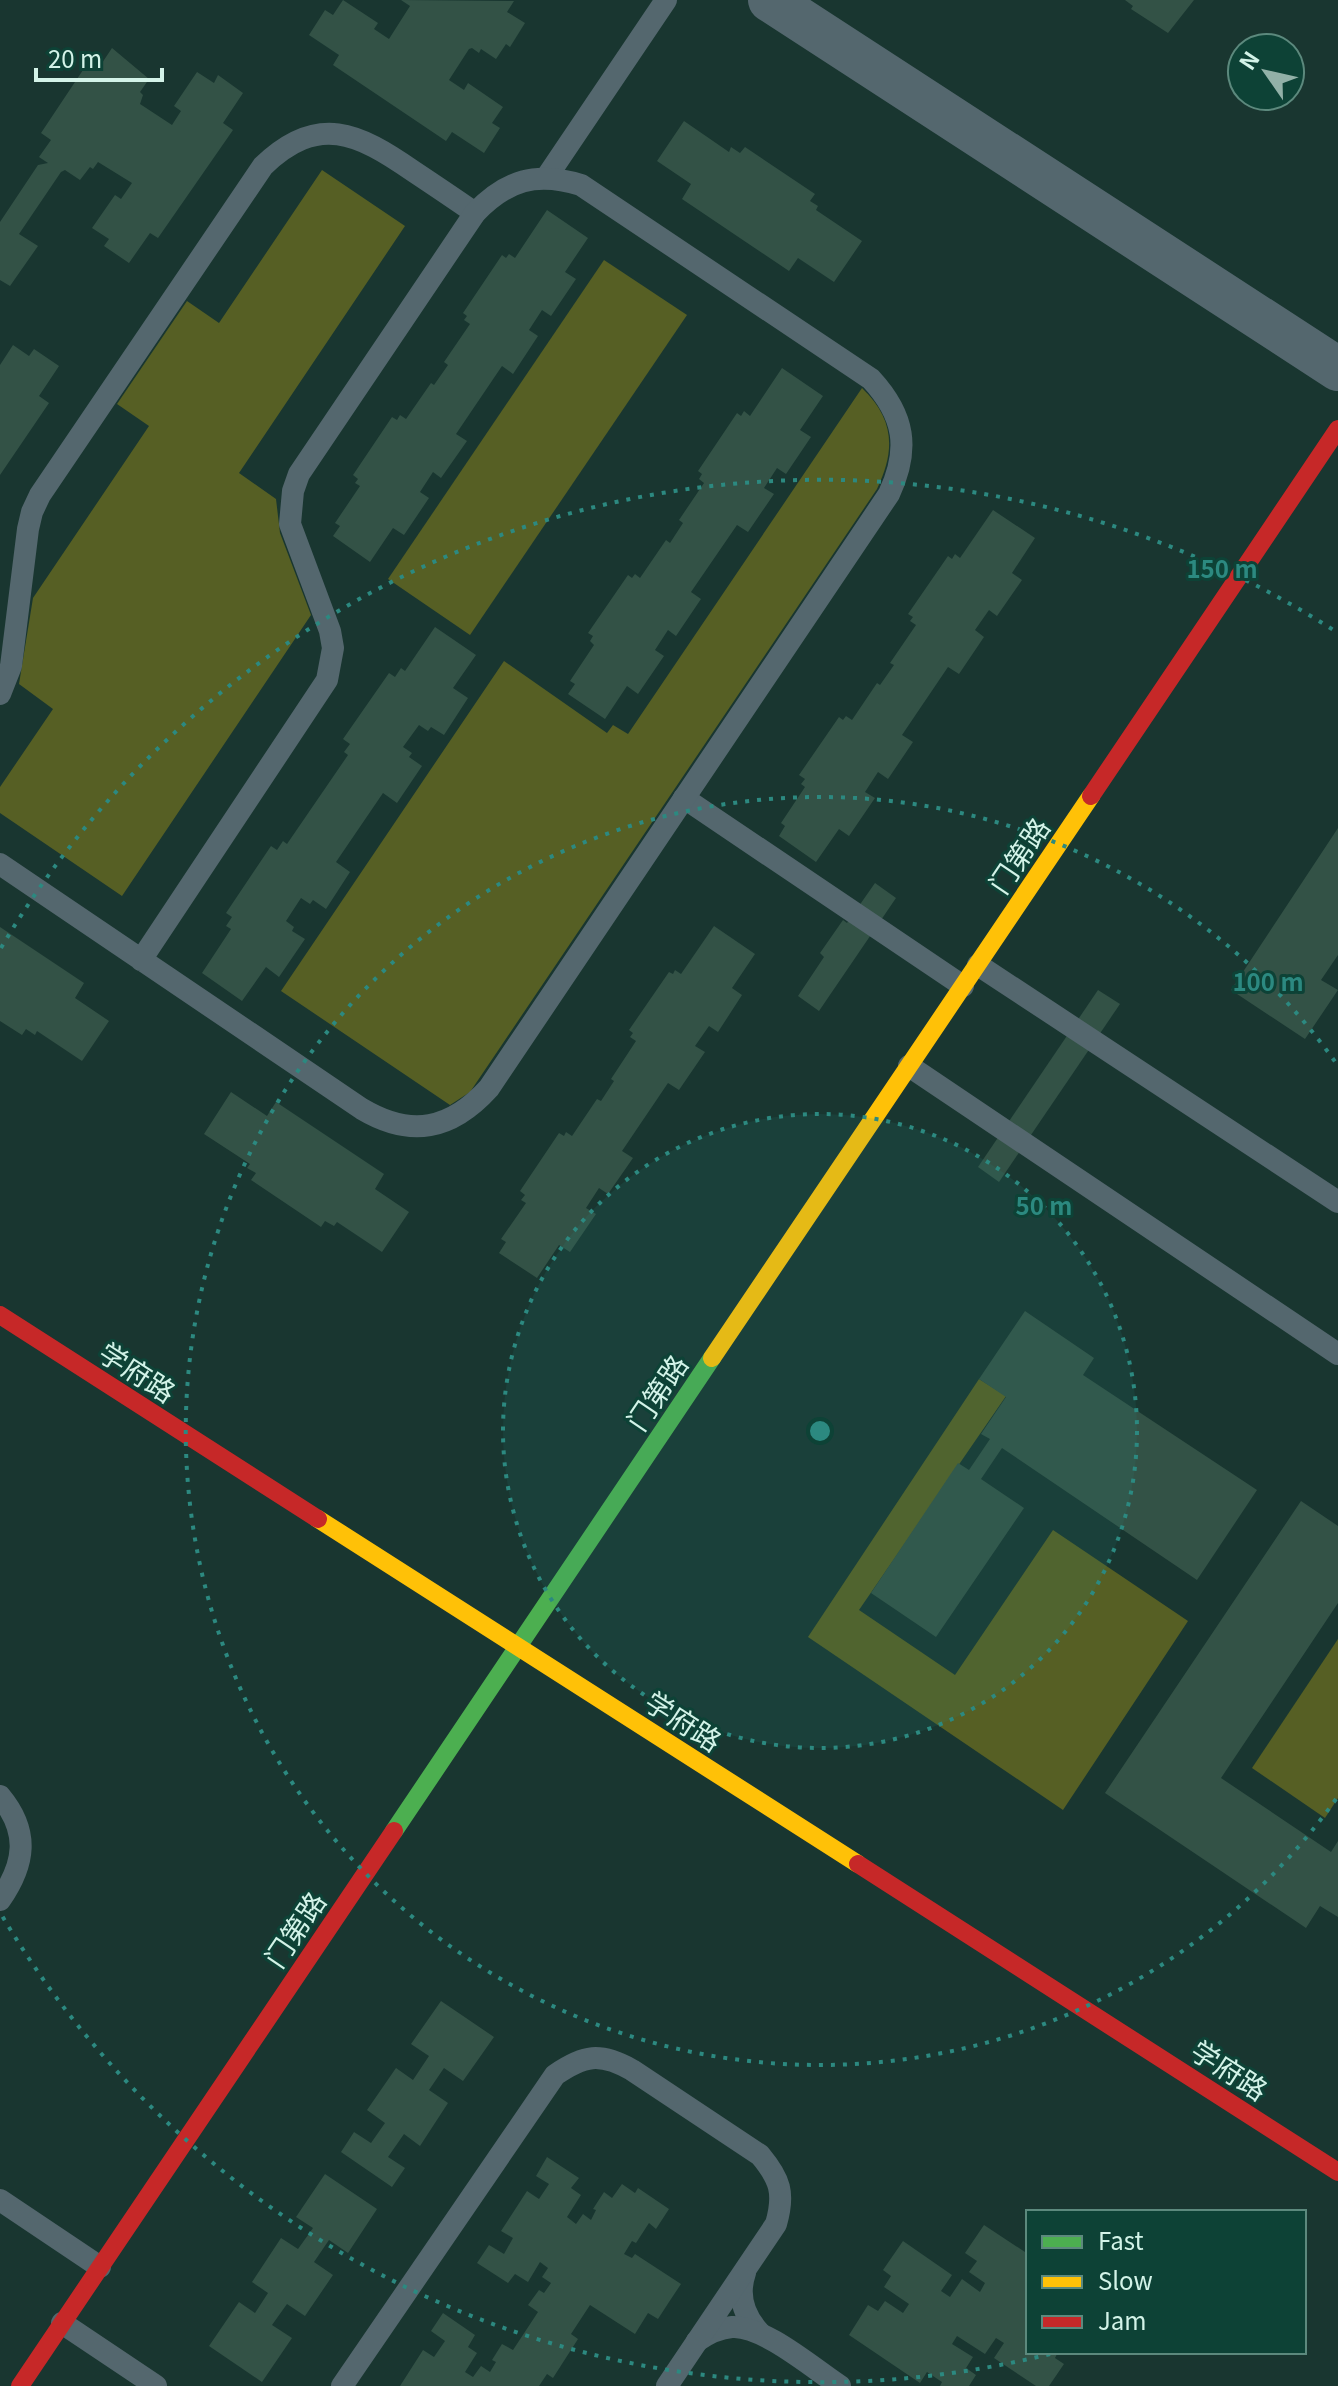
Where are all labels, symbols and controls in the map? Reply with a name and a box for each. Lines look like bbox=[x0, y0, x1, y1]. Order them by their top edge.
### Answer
scale bar bbox=[36, 32, 162, 82]
north arrow bbox=[1226, 32, 1306, 112]
text: 20 m bbox=[48, 40, 102, 75]
text: N bbox=[1230, 44, 1266, 75]
text: 150 m bbox=[1186, 550, 1258, 585]
street label: 门第路 bbox=[978, 809, 1058, 901]
text: 100 m bbox=[1232, 963, 1304, 998]
text: 50 m bbox=[1016, 1187, 1072, 1222]
street label: 学府路 bbox=[92, 1331, 184, 1411]
street label: 门第路 bbox=[616, 1346, 696, 1438]
centre of rings bbox=[806, 1417, 834, 1445]
street label: 学府路 bbox=[638, 1680, 730, 1760]
street label: 门第路 bbox=[254, 1883, 334, 1975]
street label: 学府路 bbox=[1184, 2029, 1276, 2109]
legend bbox=[1026, 2210, 1306, 2354]
text: Fast bbox=[1098, 2222, 1143, 2257]
text: Slow bbox=[1098, 2262, 1153, 2297]
text: Jam bbox=[1098, 2302, 1147, 2337]

